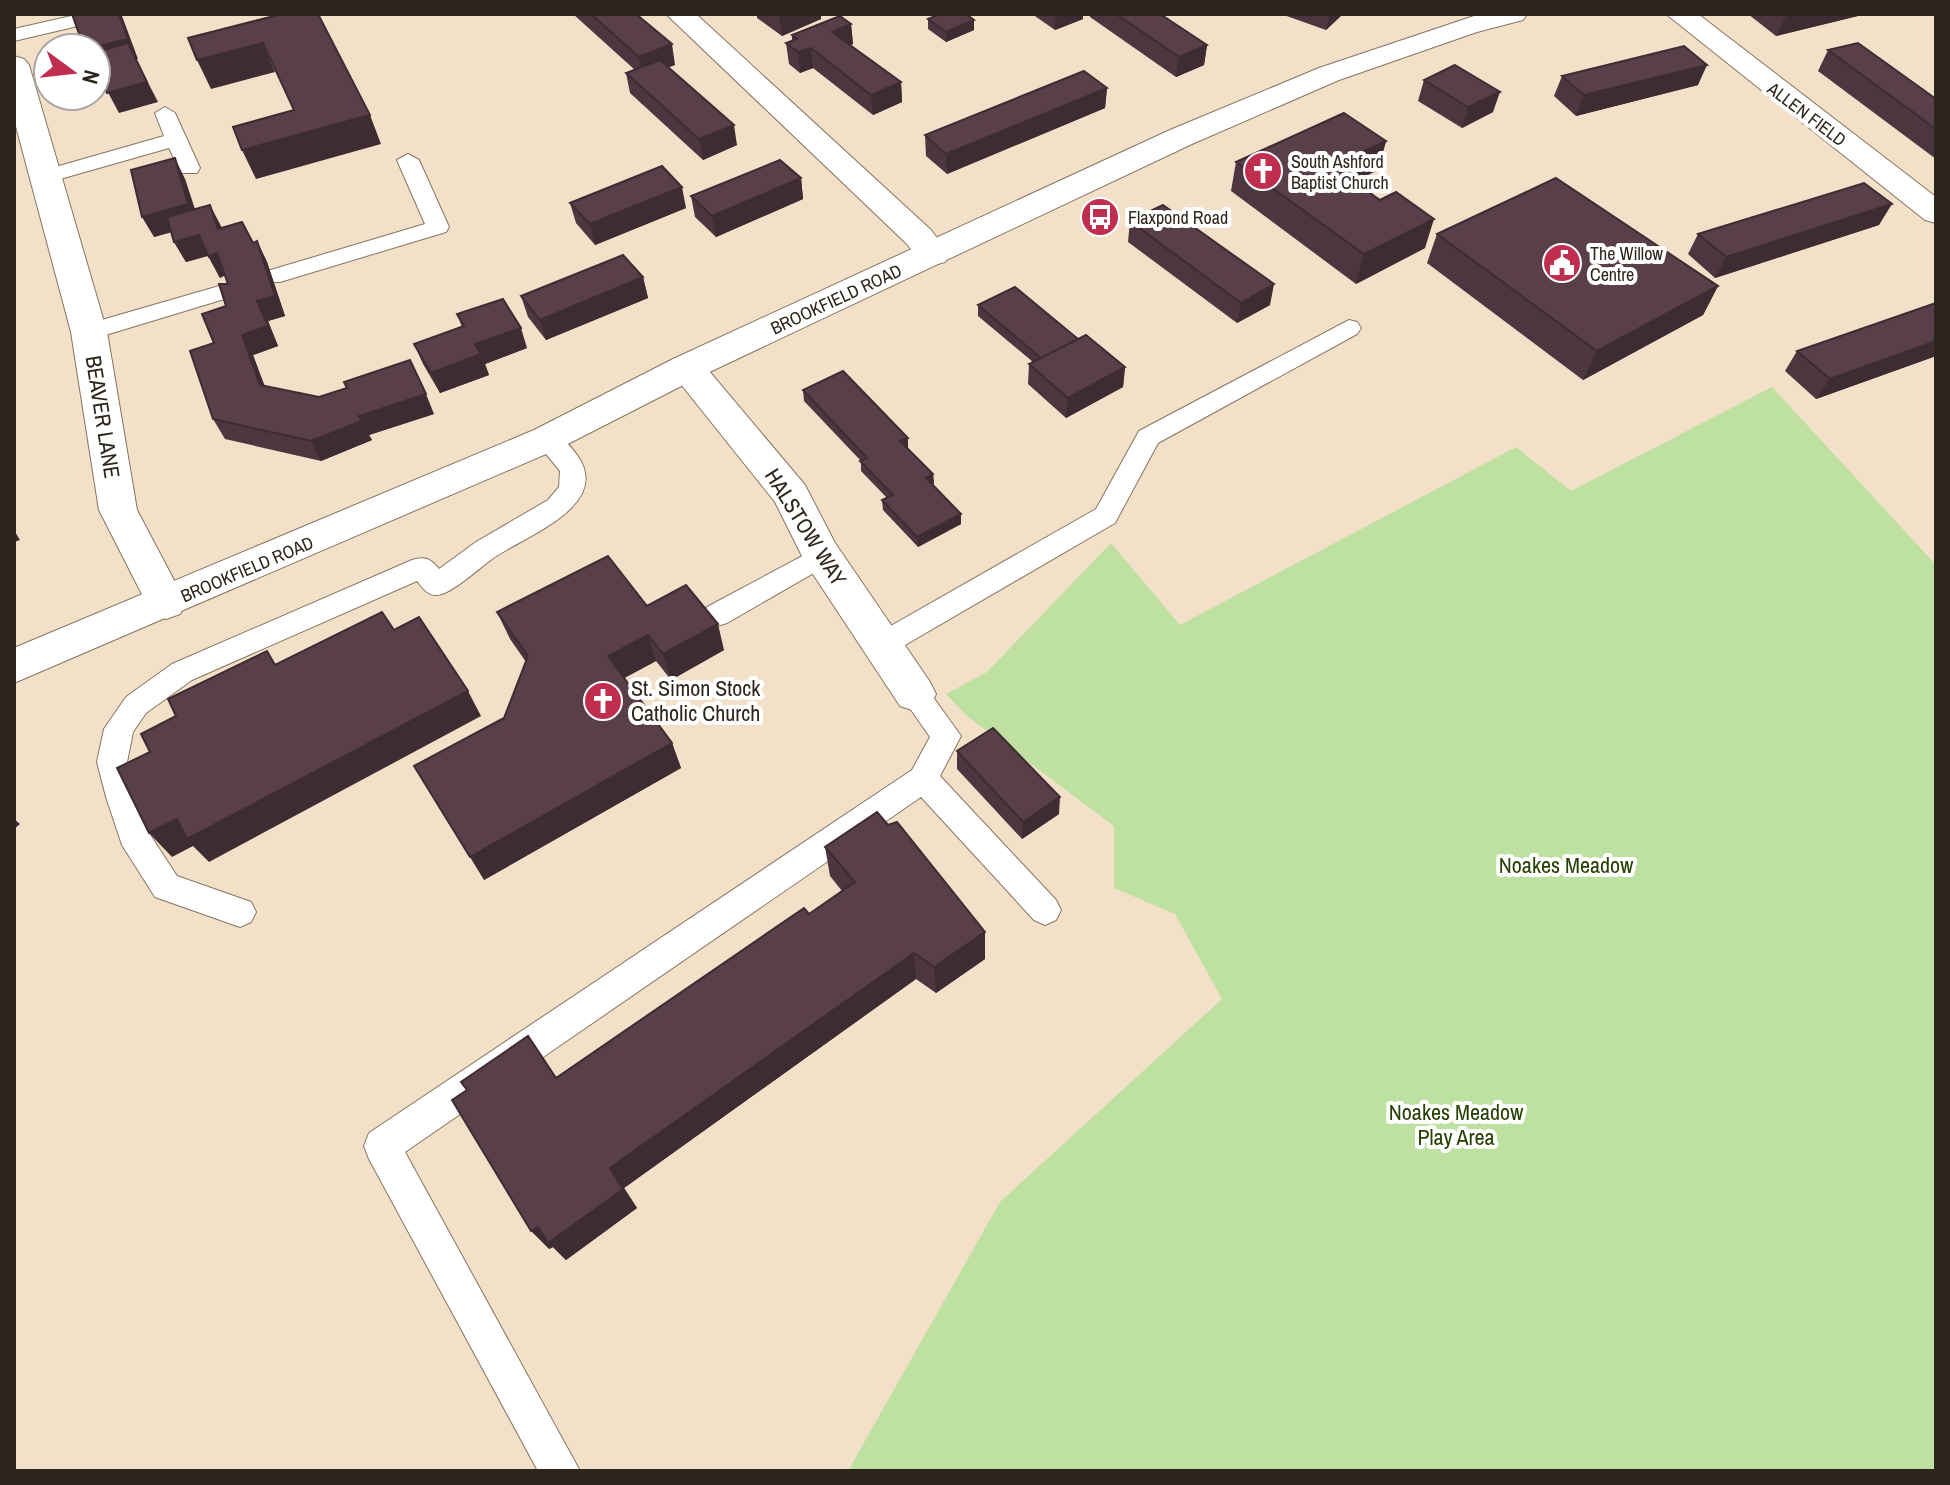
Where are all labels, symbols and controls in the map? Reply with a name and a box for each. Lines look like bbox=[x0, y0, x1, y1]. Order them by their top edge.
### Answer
north arrow bbox=[32, 32, 112, 112]
text: N bbox=[75, 67, 107, 87]
street label: ALLEN FIELD bbox=[1762, 76, 1852, 152]
place label: South Ashford Baptist Church bbox=[1291, 149, 1389, 195]
church icon: South Ashford Baptist Church bbox=[1242, 150, 1284, 192]
bus stop icon: Flaxpond Road bbox=[1079, 196, 1121, 238]
place label: Flaxpond Road bbox=[1128, 205, 1228, 230]
place label: The Willow Centre bbox=[1590, 241, 1663, 287]
public building icon: The Willow Centre bbox=[1541, 242, 1583, 284]
street label: BROOKFIELD ROAD bbox=[766, 258, 906, 340]
street label: BEAVER LANE bbox=[78, 353, 128, 481]
street label: HALSTOW WAY bbox=[758, 463, 854, 591]
street label: BROOKFIELD ROAD bbox=[177, 530, 317, 608]
place label: St. Simon Stock Catholic Church bbox=[631, 673, 761, 728]
church icon: St. Simon Stock Catholic Church bbox=[582, 680, 624, 722]
park label: Noakes Meadow bbox=[1499, 850, 1633, 880]
park label: Noakes Meadow Play Area bbox=[1389, 1097, 1523, 1152]

